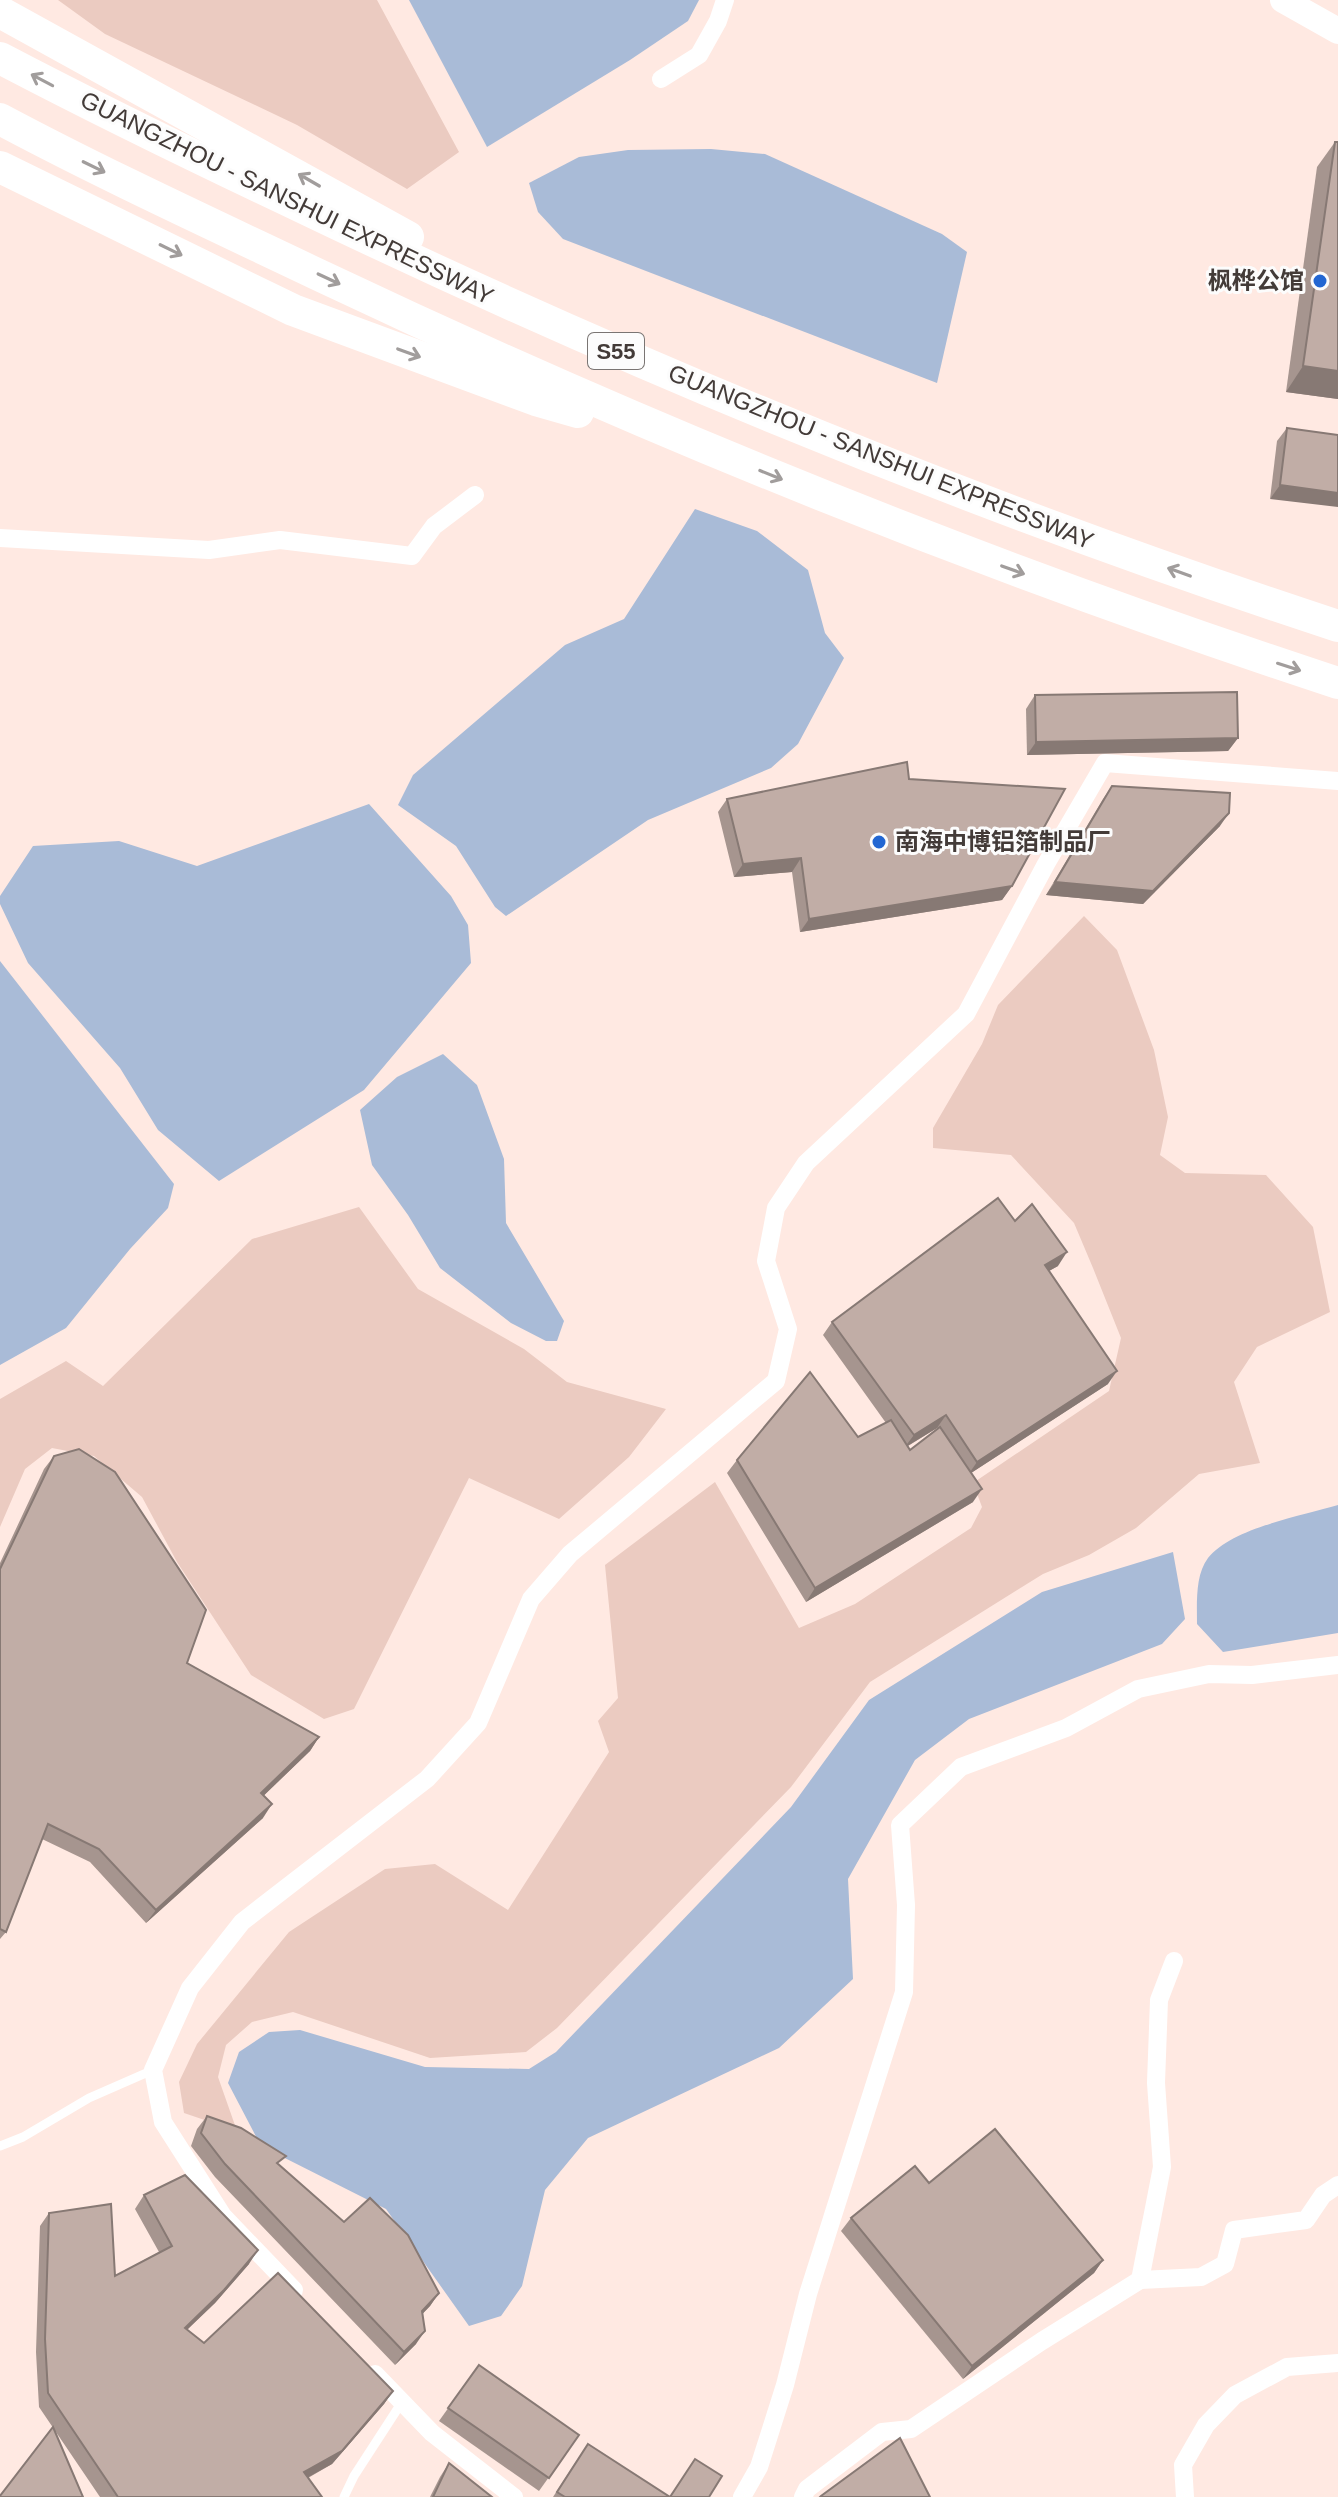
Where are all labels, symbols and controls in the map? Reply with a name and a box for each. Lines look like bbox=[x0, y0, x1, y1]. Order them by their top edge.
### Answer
one-way arrow bbox=[30, 71, 54, 87]
street label: GUANGZHOU - SANSHUI EXPRESSWAY bbox=[76, 85, 498, 310]
one-way arrow bbox=[82, 160, 106, 175]
one-way arrow bbox=[297, 172, 321, 187]
one-way arrow bbox=[158, 243, 182, 258]
place label: 枫桦公馆 bbox=[1208, 267, 1304, 294]
one-way arrow bbox=[316, 272, 340, 287]
marker: 枫桦公馆 bbox=[1311, 272, 1329, 290]
road number: S55 bbox=[588, 333, 644, 369]
one-way arrow bbox=[396, 347, 421, 361]
street label: GUANGZHOU - SANSHUI EXPRESSWAY bbox=[665, 359, 1098, 554]
one-way arrow bbox=[758, 469, 783, 483]
one-way arrow bbox=[1001, 564, 1025, 578]
one-way arrow bbox=[1167, 564, 1192, 578]
one-way arrow bbox=[1277, 660, 1302, 675]
place label: 南海中博铝箔制品厂 bbox=[895, 828, 1111, 855]
marker: 南海中博铝箔制品厂 bbox=[870, 833, 888, 851]

